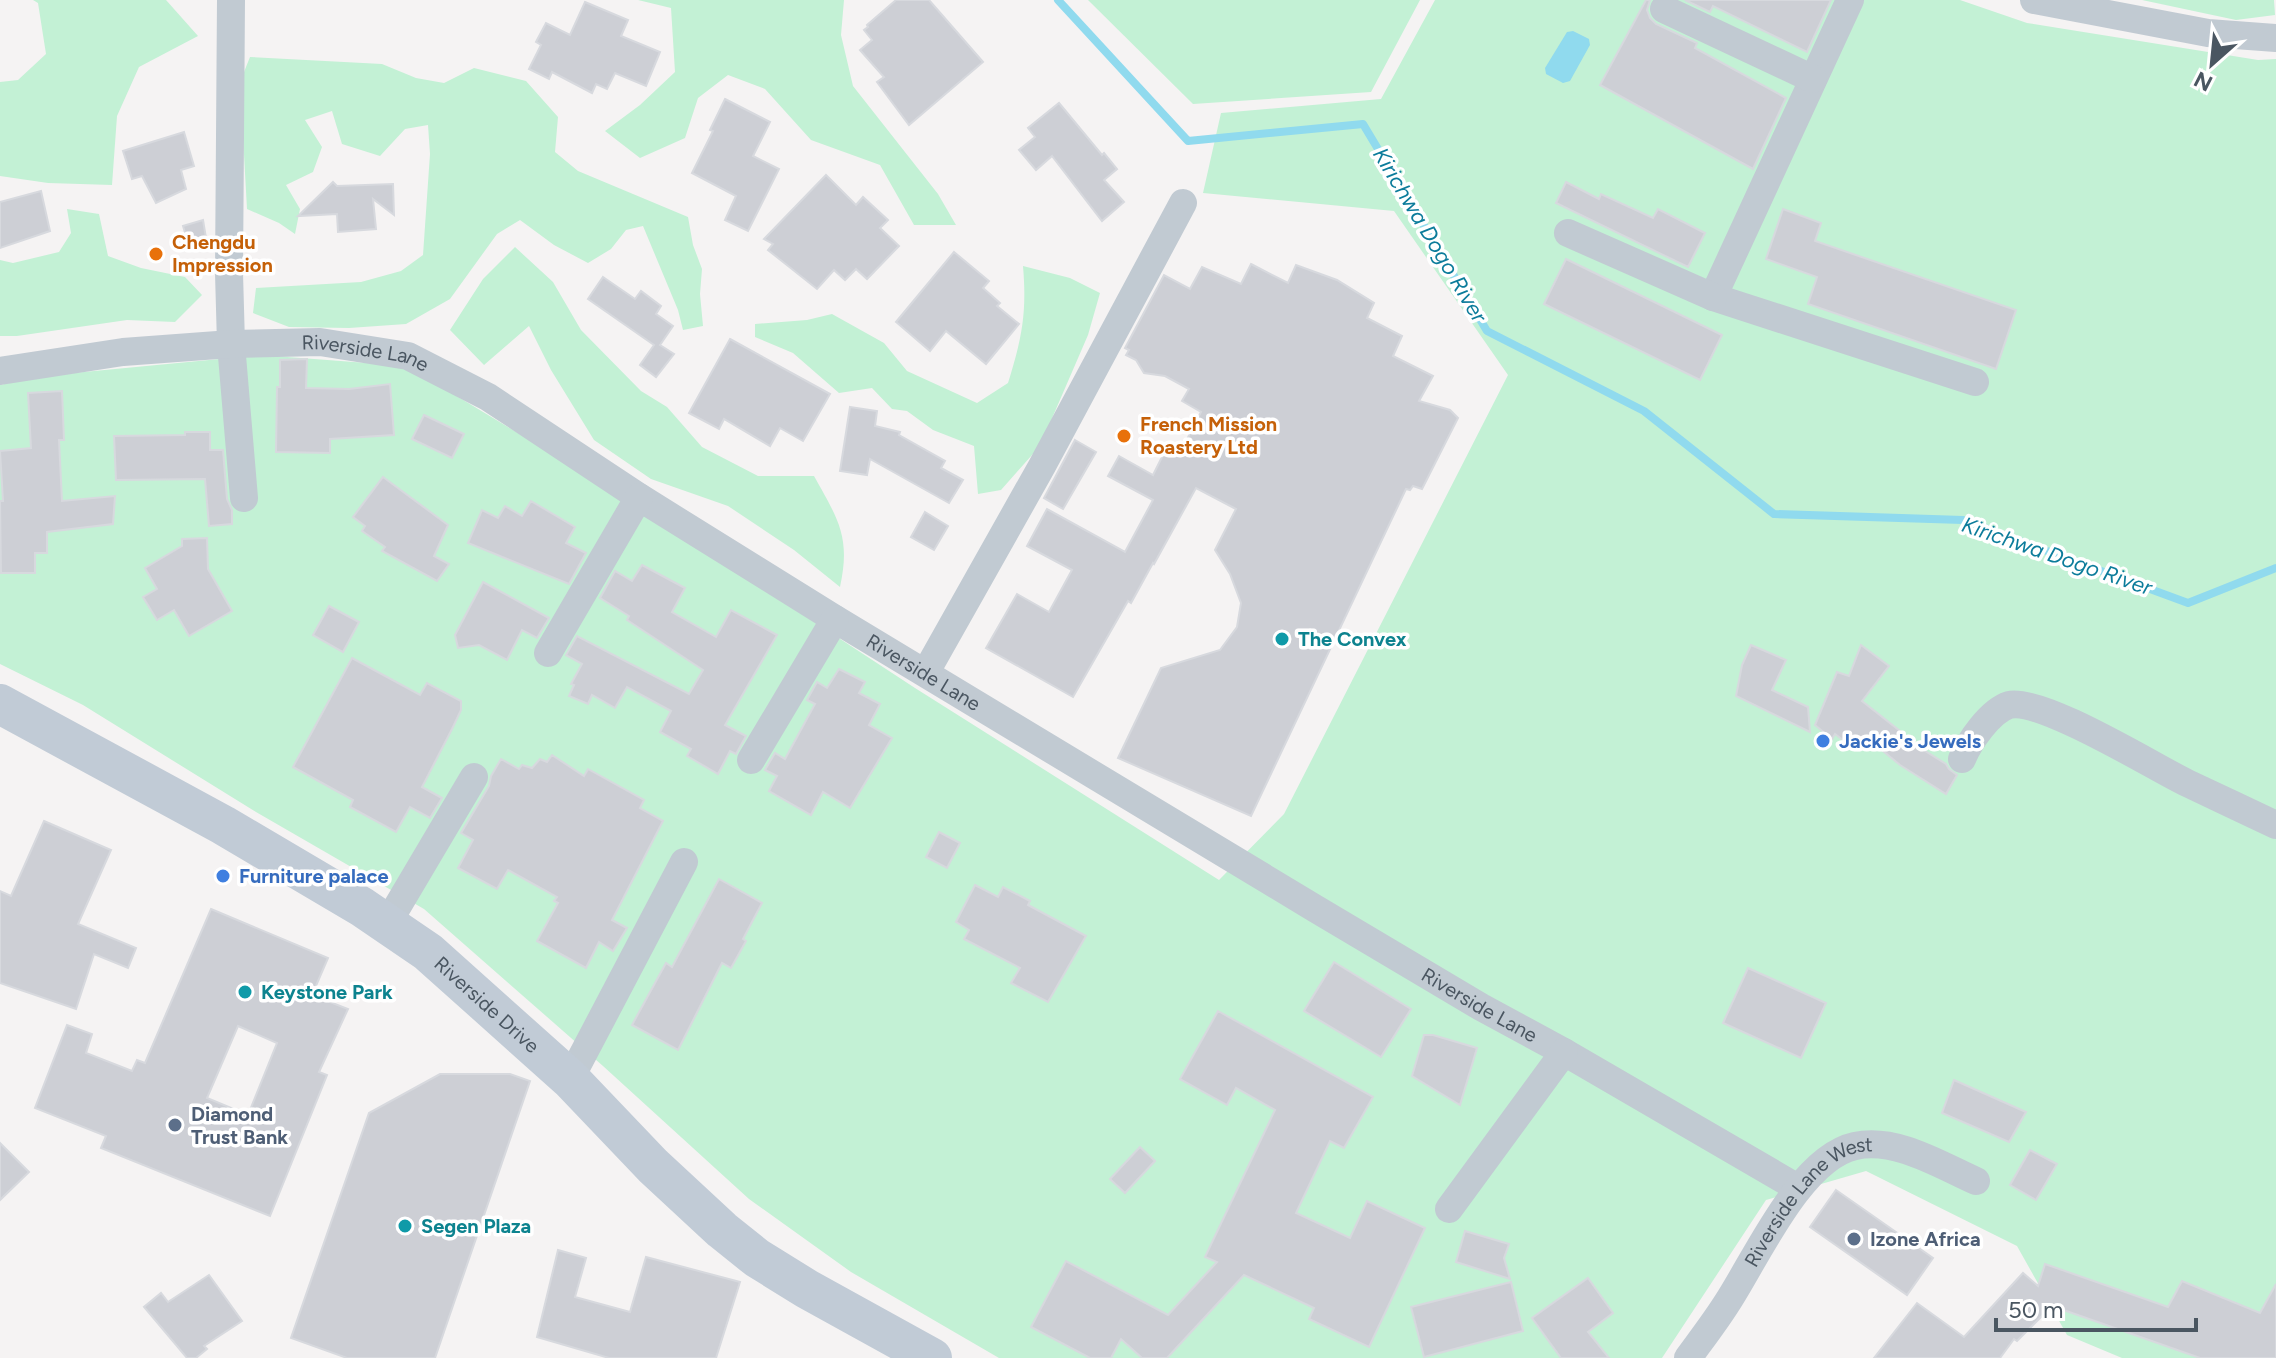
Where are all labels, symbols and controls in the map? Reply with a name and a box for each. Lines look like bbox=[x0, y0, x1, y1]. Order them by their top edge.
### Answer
north arrow bbox=[2172, 24, 2252, 104]
text: N bbox=[2189, 65, 2217, 97]
water label: Kirichwa Dogo River bbox=[1367, 143, 1494, 329]
place label: Chengdu Impression bbox=[172, 230, 273, 277]
marker: Chengdu Impression bbox=[147, 245, 165, 263]
street label: Riverside Lane bbox=[301, 330, 433, 377]
place label: French Mission Roastery Ltd bbox=[1140, 412, 1277, 459]
marker: French Mission Roastery Ltd bbox=[1115, 427, 1133, 445]
water label: Kirichwa Dogo River bbox=[1958, 511, 2157, 602]
place label: The Convex bbox=[1298, 627, 1407, 651]
street label: Riverside Lane bbox=[862, 629, 985, 716]
marker: The Convex bbox=[1273, 630, 1291, 648]
place label: Jackie's Jewels bbox=[1839, 729, 1981, 753]
marker: Jackie's Jewels bbox=[1814, 732, 1832, 750]
place label: Furniture palace bbox=[239, 864, 389, 888]
marker: Furniture palace bbox=[214, 867, 232, 885]
street label: Riverside Drive bbox=[429, 951, 544, 1058]
street label: Riverside Lane bbox=[1417, 962, 1542, 1047]
place label: Keystone Park bbox=[261, 980, 393, 1004]
marker: Keystone Park bbox=[236, 983, 254, 1001]
place label: Diamond Trust Bank bbox=[191, 1102, 288, 1149]
marker: Diamond Trust Bank bbox=[166, 1116, 184, 1134]
street label: Riverside Lane West bbox=[1739, 1132, 1873, 1271]
place label: Segen Plaza bbox=[421, 1214, 531, 1238]
marker: Segen Plaza bbox=[396, 1217, 414, 1235]
place label: Izone Africa bbox=[1870, 1227, 1981, 1251]
marker: Izone Africa bbox=[1845, 1230, 1863, 1248]
scale bar bbox=[1996, 1282, 2196, 1332]
text: 50 m bbox=[2008, 1295, 2064, 1324]

